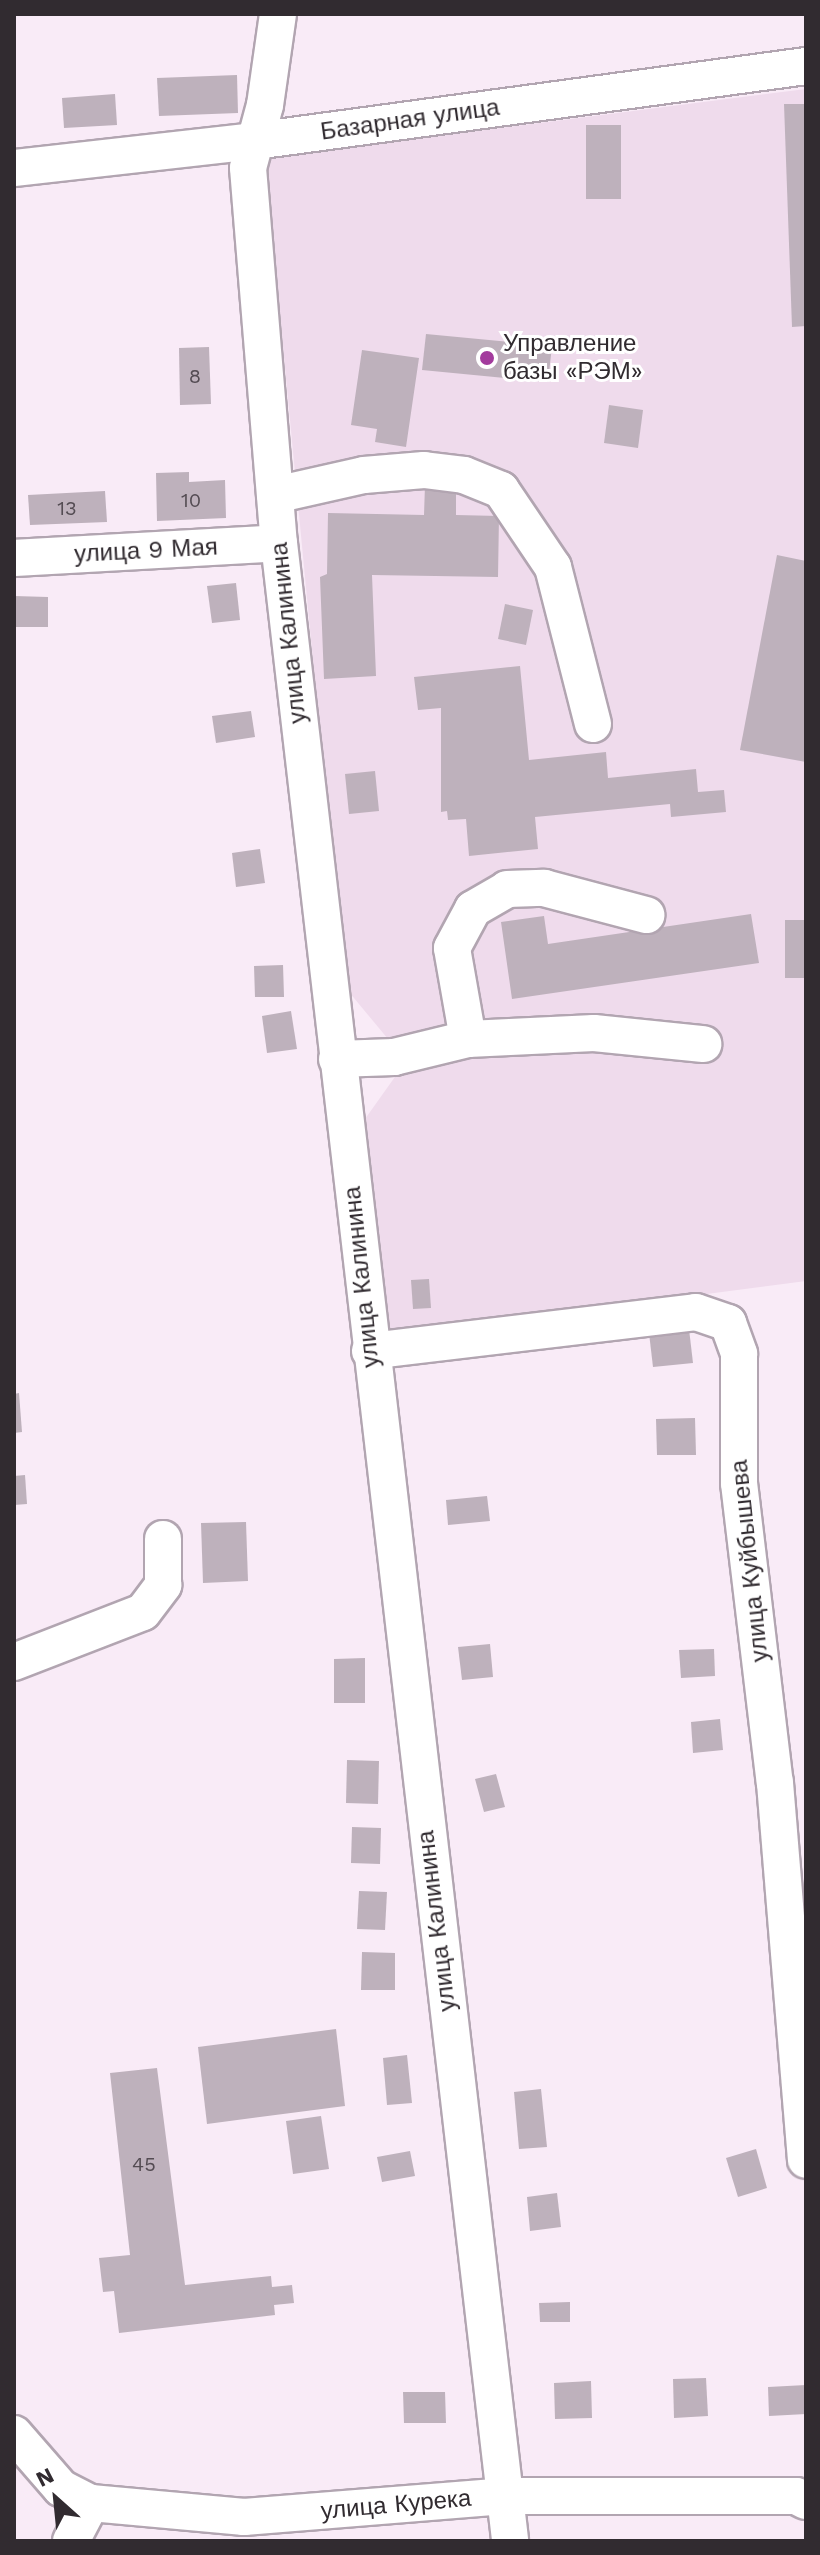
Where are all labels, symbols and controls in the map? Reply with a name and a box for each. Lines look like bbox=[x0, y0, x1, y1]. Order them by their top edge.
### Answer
street label: Базарная улица bbox=[319, 93, 501, 147]
place label: Управление базы «РЭМ» bbox=[503, 330, 643, 386]
marker: Управление базы «РЭМ» bbox=[478, 349, 496, 367]
house number: 8 bbox=[189, 364, 201, 388]
house number: 10 bbox=[181, 488, 201, 512]
house number: 13 bbox=[57, 496, 77, 520]
street label: улица 9 Мая bbox=[73, 533, 219, 569]
street label: улица Калинина bbox=[265, 541, 313, 725]
street label: улица Калинина bbox=[338, 1185, 386, 1369]
street label: улица Куйбышева bbox=[725, 1459, 775, 1663]
street label: улица Калинина bbox=[412, 1829, 462, 2013]
house number: 45 bbox=[132, 2152, 156, 2176]
north arrow bbox=[16, 2459, 96, 2539]
text: N bbox=[32, 2462, 58, 2492]
street label: улица Курека bbox=[320, 2484, 472, 2526]

